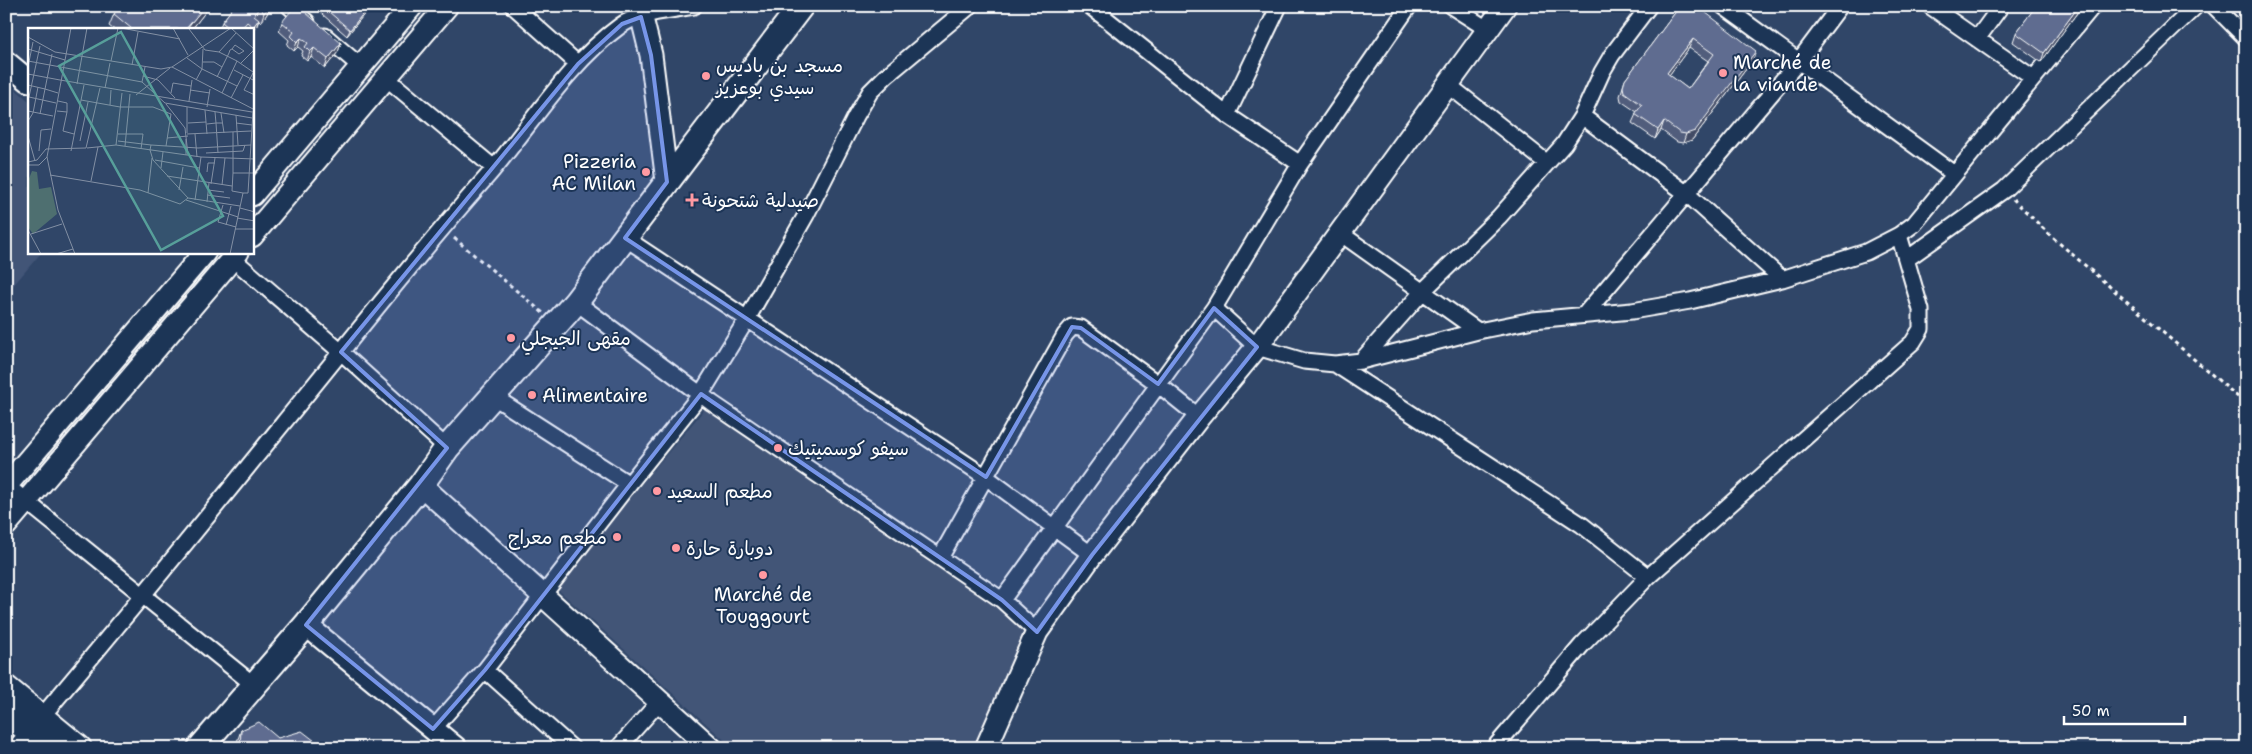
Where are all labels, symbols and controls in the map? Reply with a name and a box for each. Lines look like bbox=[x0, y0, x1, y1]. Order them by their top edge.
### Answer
inset map bbox=[28, 28, 254, 254]
place label: Marché de la viande bbox=[1733, 50, 1831, 97]
place label: مسجد بن باديس سيدي بوعزيز bbox=[714, 53, 843, 102]
marker: Marché de la viande bbox=[1717, 67, 1729, 79]
marker: مسجد بن باديس سيدي بوعزيز bbox=[700, 70, 712, 82]
place label: Pizzeria AC Milan bbox=[552, 149, 636, 196]
marker: Pizzeria AC Milan bbox=[640, 166, 652, 178]
place label: صيدلية شتحونة bbox=[702, 188, 819, 213]
marker: صيدلية شتحونة bbox=[686, 194, 698, 206]
place label: مقهى الجيجلي bbox=[521, 326, 631, 355]
marker: مقهى الجيجلي bbox=[505, 332, 517, 344]
place label: Alimentaire bbox=[542, 383, 648, 408]
marker: Alimentaire bbox=[526, 389, 538, 401]
place label: سيفو كوسميتيك bbox=[788, 436, 909, 461]
marker: سيفو كوسميتيك bbox=[772, 442, 784, 454]
place label: مطعم السعيد bbox=[667, 479, 773, 506]
marker: مطعم السعيد bbox=[651, 485, 663, 497]
place label: مطعم معراج bbox=[508, 525, 607, 552]
marker: مطعم معراج bbox=[611, 531, 623, 543]
place label: دوبارة حارة bbox=[686, 536, 773, 561]
marker: دوبارة حارة bbox=[670, 542, 682, 554]
marker: Marché de Touggourt bbox=[757, 569, 769, 581]
place label: Marché de Touggourt bbox=[714, 582, 812, 629]
scale bar bbox=[2064, 694, 2186, 726]
text: 50 m bbox=[2072, 701, 2110, 721]

